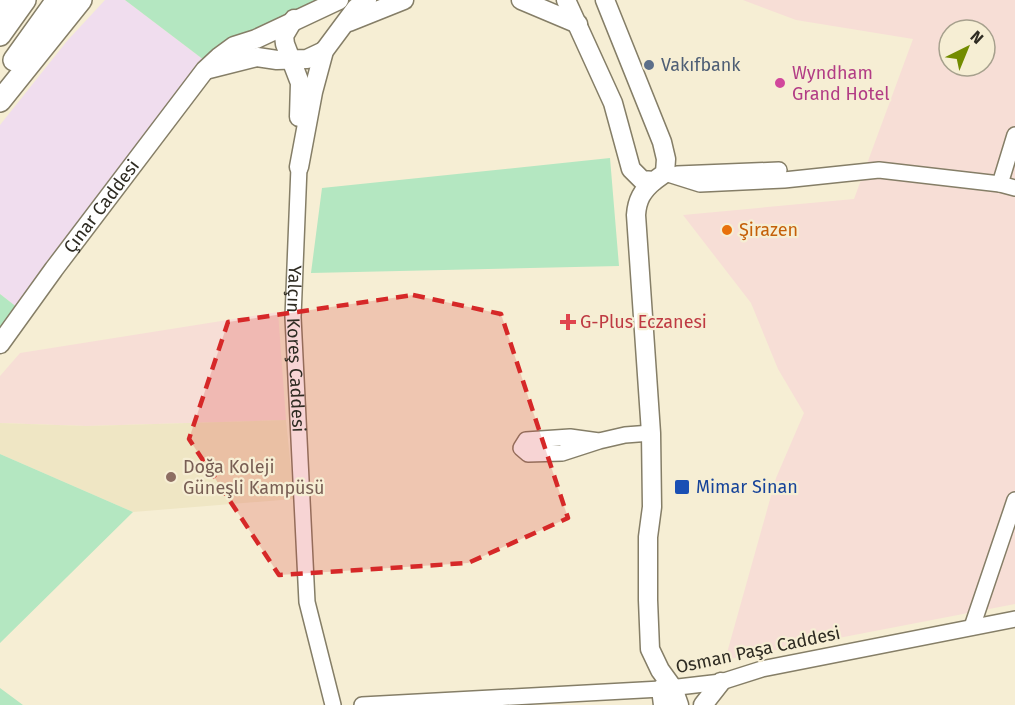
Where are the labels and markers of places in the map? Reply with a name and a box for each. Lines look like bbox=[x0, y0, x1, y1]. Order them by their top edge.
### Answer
place label: Vakıfbank bbox=[661, 54, 741, 76]
marker: Vakıfbank bbox=[642, 58, 656, 72]
place label: Wyndham Grand Hotel bbox=[792, 62, 890, 105]
marker: Wyndham Grand Hotel bbox=[773, 76, 787, 90]
place label: Şirazen bbox=[739, 219, 798, 241]
marker: Şirazen bbox=[720, 223, 734, 237]
place label: G-Plus Eczanesi bbox=[580, 311, 707, 333]
marker: G-Plus Eczanesi bbox=[561, 315, 575, 329]
place label: Doğa Koleji Güneşli Kampüsü bbox=[183, 456, 324, 499]
marker: Doğa Koleji Güneşli Kampüsü bbox=[164, 470, 178, 484]
place label: Mimar Sinan bbox=[696, 476, 798, 498]
marker: Mimar Sinan bbox=[673, 478, 691, 496]

